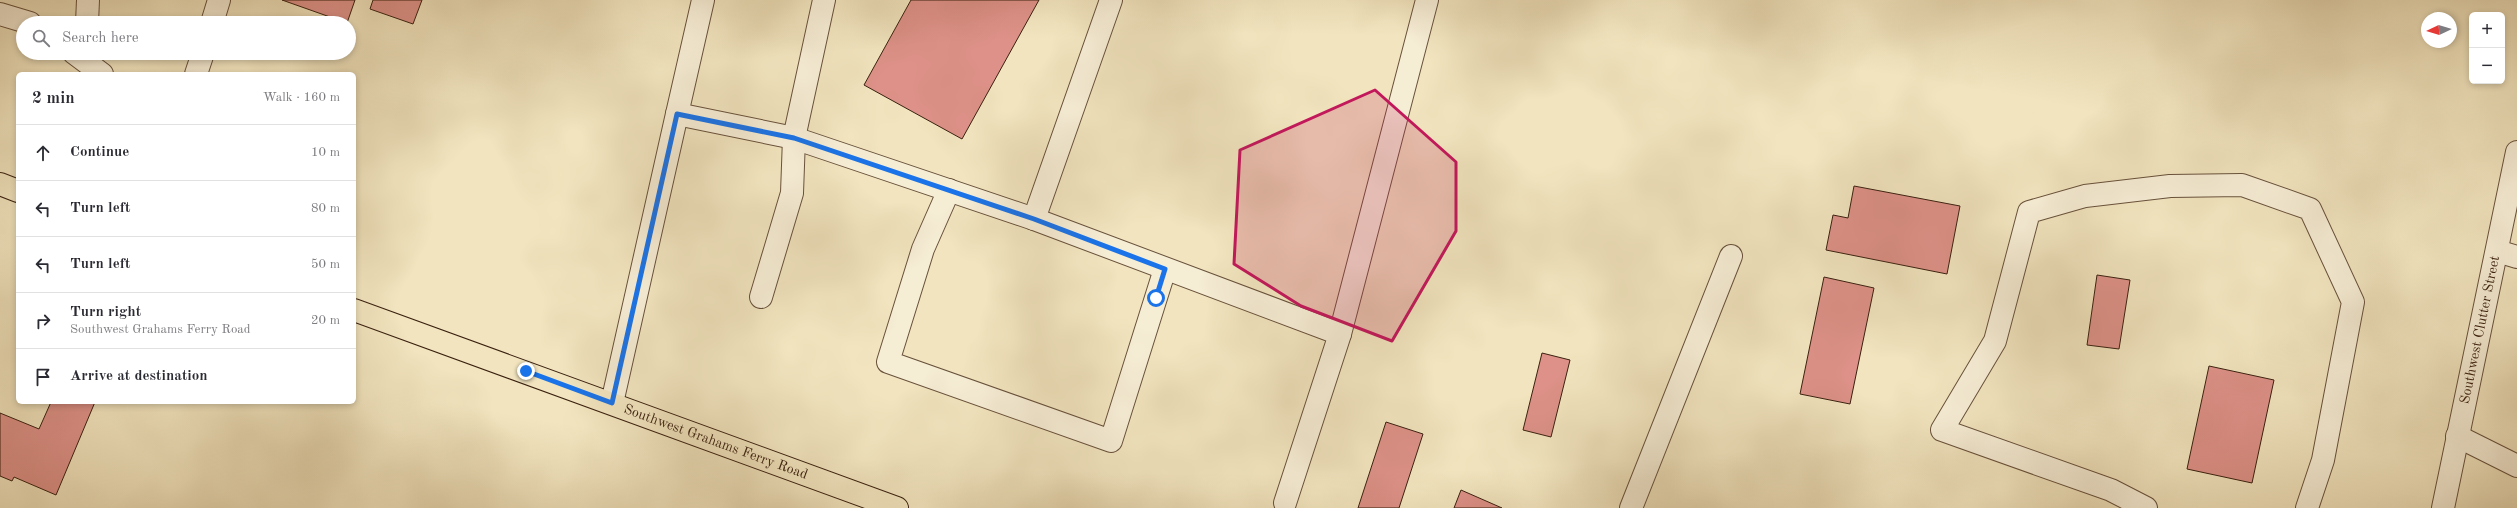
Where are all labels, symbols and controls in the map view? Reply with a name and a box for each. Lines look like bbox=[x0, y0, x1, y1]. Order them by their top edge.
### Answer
north arrow bbox=[2421, 12, 2457, 48]
map controls bbox=[2469, 12, 2505, 84]
button: + bbox=[2469, 12, 2505, 48]
search box bbox=[16, 16, 356, 60]
icon: search bbox=[30, 27, 52, 49]
text: Search here bbox=[62, 31, 139, 46]
button: − bbox=[2469, 48, 2505, 84]
text: 2 min bbox=[32, 90, 75, 107]
text: Walk · 160 m bbox=[263, 91, 340, 104]
icon: ahead bbox=[32, 142, 54, 164]
text: Continue bbox=[70, 145, 129, 160]
text: 10 m bbox=[311, 146, 340, 159]
icon: left bbox=[32, 198, 54, 220]
text: Turn left bbox=[70, 201, 130, 216]
text: 80 m bbox=[311, 202, 340, 215]
icon: left bbox=[32, 254, 54, 276]
street label: Southwest Clutter Street bbox=[2458, 254, 2502, 405]
text: Turn left bbox=[70, 257, 130, 272]
text: 50 m bbox=[311, 258, 340, 271]
route start bbox=[1147, 289, 1165, 307]
text: Turn right bbox=[70, 305, 141, 320]
icon: right bbox=[32, 310, 54, 332]
text: 20 m bbox=[311, 314, 340, 327]
text: Southwest Grahams Ferry Road bbox=[70, 323, 251, 336]
route end bbox=[517, 362, 535, 380]
icon: arrive bbox=[32, 366, 54, 388]
text: Arrive at destination bbox=[70, 369, 208, 384]
street label: Southwest Grahams Ferry Road bbox=[622, 402, 810, 482]

